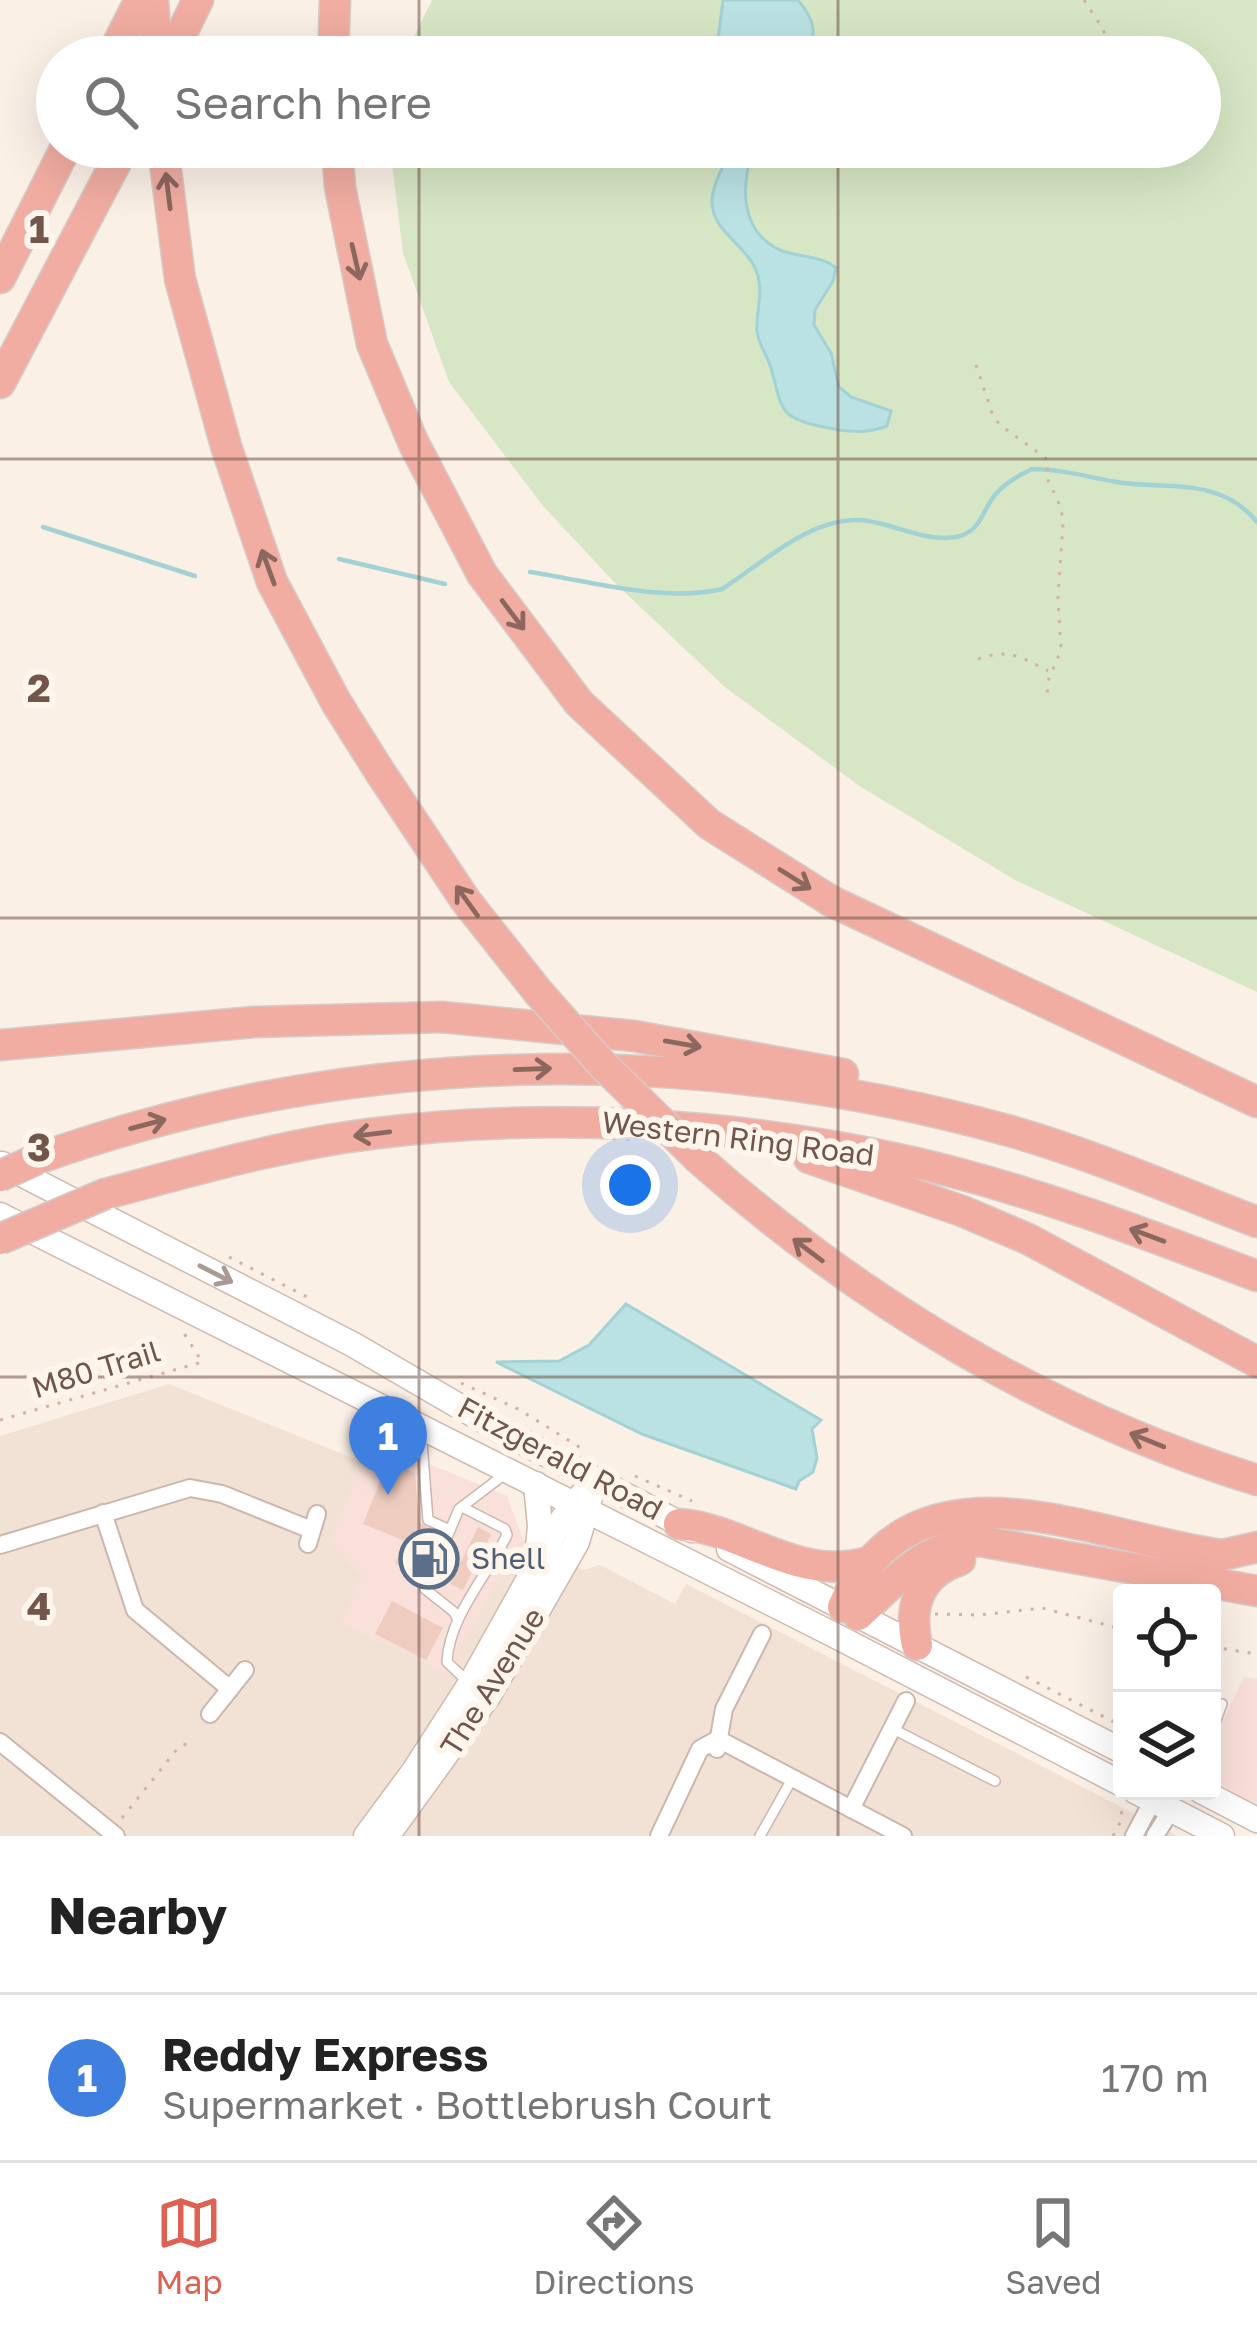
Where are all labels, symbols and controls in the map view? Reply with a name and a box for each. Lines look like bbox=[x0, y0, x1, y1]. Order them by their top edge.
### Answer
search box bbox=[36, 36, 1221, 168]
icon: search bbox=[78, 69, 144, 135]
text: Search here bbox=[174, 75, 432, 129]
one-way arrow bbox=[157, 172, 179, 211]
text: 1 bbox=[29, 205, 49, 252]
one-way arrow bbox=[346, 243, 369, 281]
one-way arrow bbox=[256, 549, 277, 586]
one-way arrow bbox=[499, 598, 525, 631]
text: 2 bbox=[27, 664, 51, 711]
one-way arrow bbox=[777, 867, 811, 891]
one-way arrow bbox=[455, 885, 481, 918]
one-way arrow bbox=[663, 1034, 702, 1057]
one-way arrow bbox=[513, 1057, 552, 1080]
street label: Western Ring Road bbox=[600, 1103, 876, 1173]
one-way arrow bbox=[129, 1112, 167, 1134]
text: 3 bbox=[27, 1123, 51, 1170]
one-way arrow bbox=[353, 1124, 392, 1146]
your location bbox=[600, 1155, 660, 1215]
one-way arrow bbox=[1130, 1222, 1167, 1244]
one-way arrow bbox=[792, 1238, 824, 1264]
one-way arrow bbox=[198, 1264, 233, 1287]
street label: M80 Trail bbox=[27, 1333, 164, 1406]
street label: Fitzgerald Road bbox=[452, 1389, 669, 1527]
pin: 1 bbox=[349, 1396, 427, 1495]
one-way arrow bbox=[1130, 1428, 1167, 1449]
fuel station icon: Shell bbox=[398, 1528, 460, 1590]
place label: Shell bbox=[471, 1540, 545, 1576]
text: 4 bbox=[27, 1582, 51, 1629]
map controls bbox=[1113, 1584, 1221, 1800]
button: locate bbox=[1113, 1584, 1221, 1692]
street label: The Avenue bbox=[432, 1601, 552, 1762]
button: layers bbox=[1113, 1692, 1221, 1800]
text: Nearby bbox=[48, 1884, 227, 1945]
text: Reddy Express bbox=[162, 2027, 488, 2081]
text: 1 bbox=[77, 2054, 97, 2101]
text: 170 m bbox=[1101, 2054, 1209, 2101]
text: Supermarket · Bottlebrush Court bbox=[162, 2081, 772, 2128]
tab: Map bbox=[155, 2190, 223, 2301]
tab: Directions bbox=[533, 2190, 695, 2301]
tab: Saved bbox=[1005, 2190, 1102, 2301]

